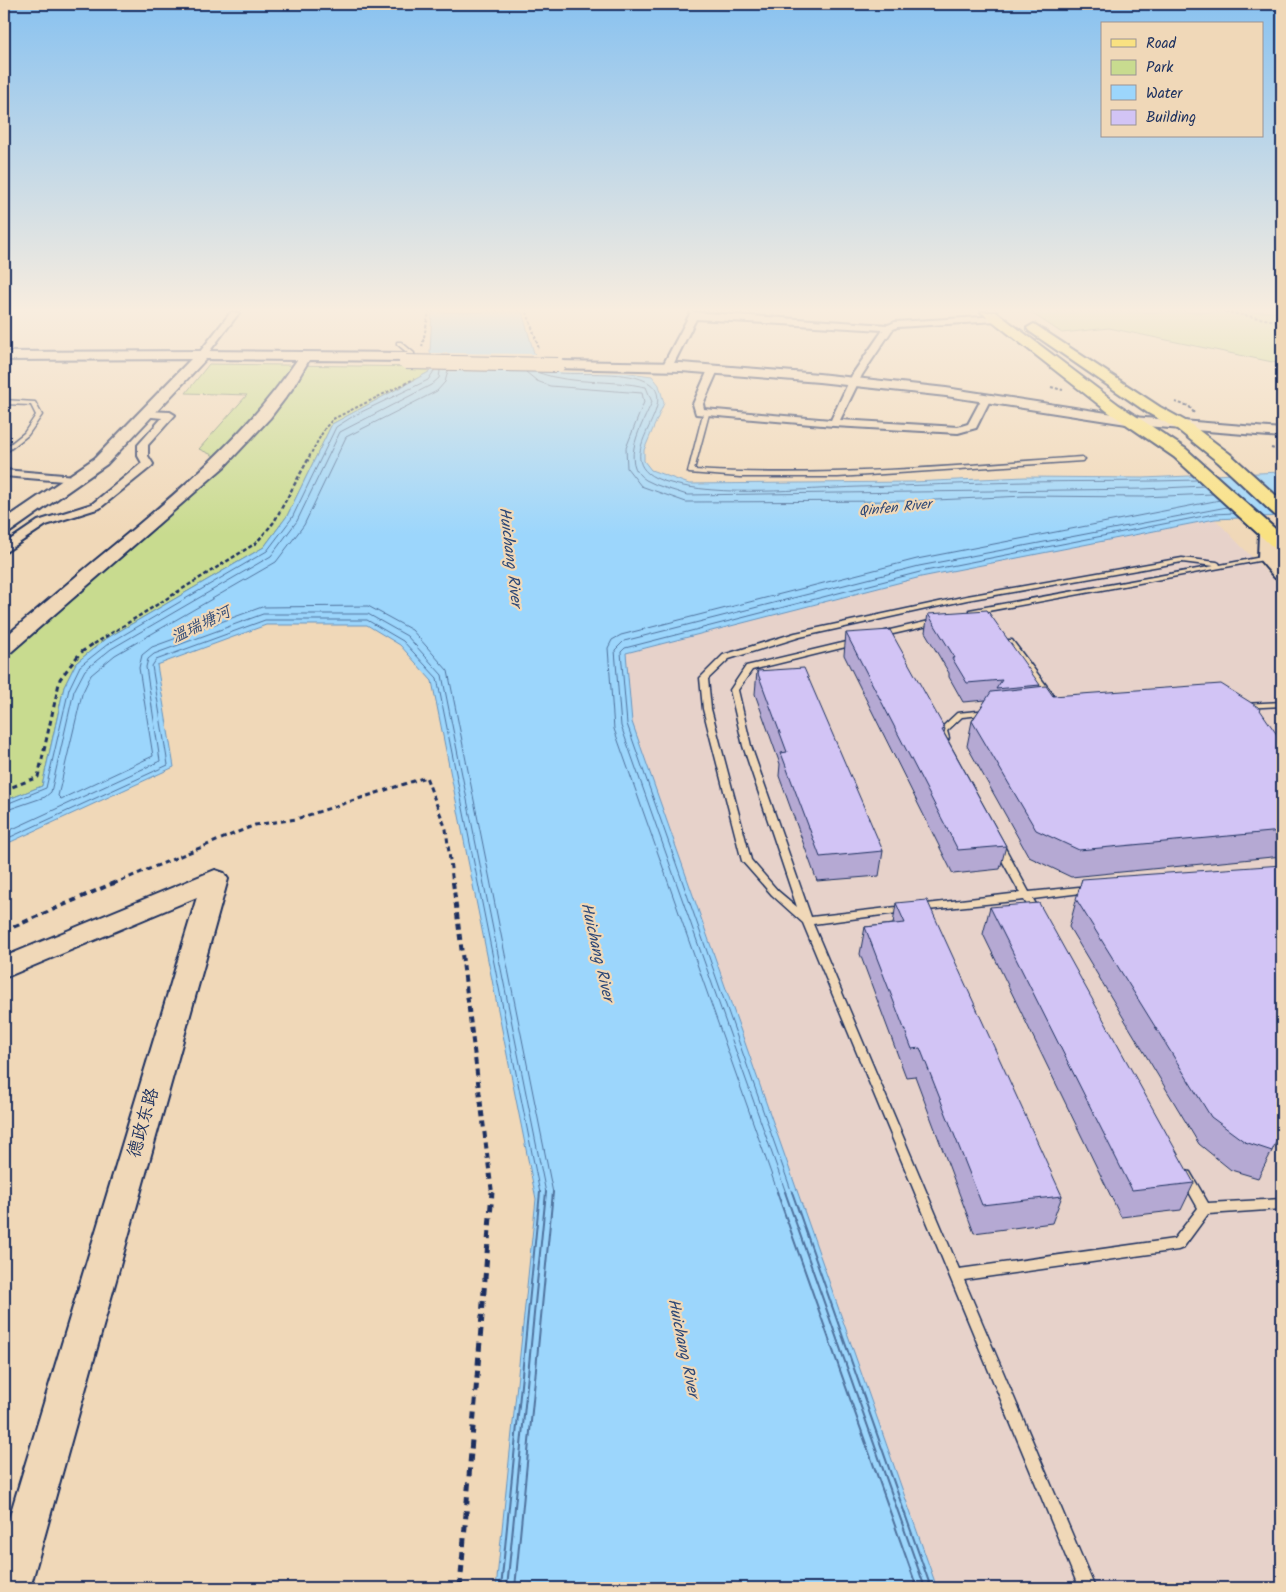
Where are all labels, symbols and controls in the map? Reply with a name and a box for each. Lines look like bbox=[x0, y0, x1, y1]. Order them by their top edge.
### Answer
legend bbox=[1101, 22, 1264, 138]
text: Road bbox=[1146, 32, 1177, 56]
text: Park bbox=[1146, 56, 1174, 80]
text: Water bbox=[1146, 82, 1183, 106]
text: Building bbox=[1146, 106, 1196, 130]
water label: Qinfen River bbox=[858, 493, 936, 523]
water label: Huichang River bbox=[491, 506, 529, 612]
water label: 温瑞塘河 bbox=[167, 598, 238, 650]
water label: Huichang River bbox=[574, 900, 621, 1007]
street label: 德政东路 bbox=[120, 1084, 168, 1162]
water label: Huichang River bbox=[660, 1296, 706, 1403]

